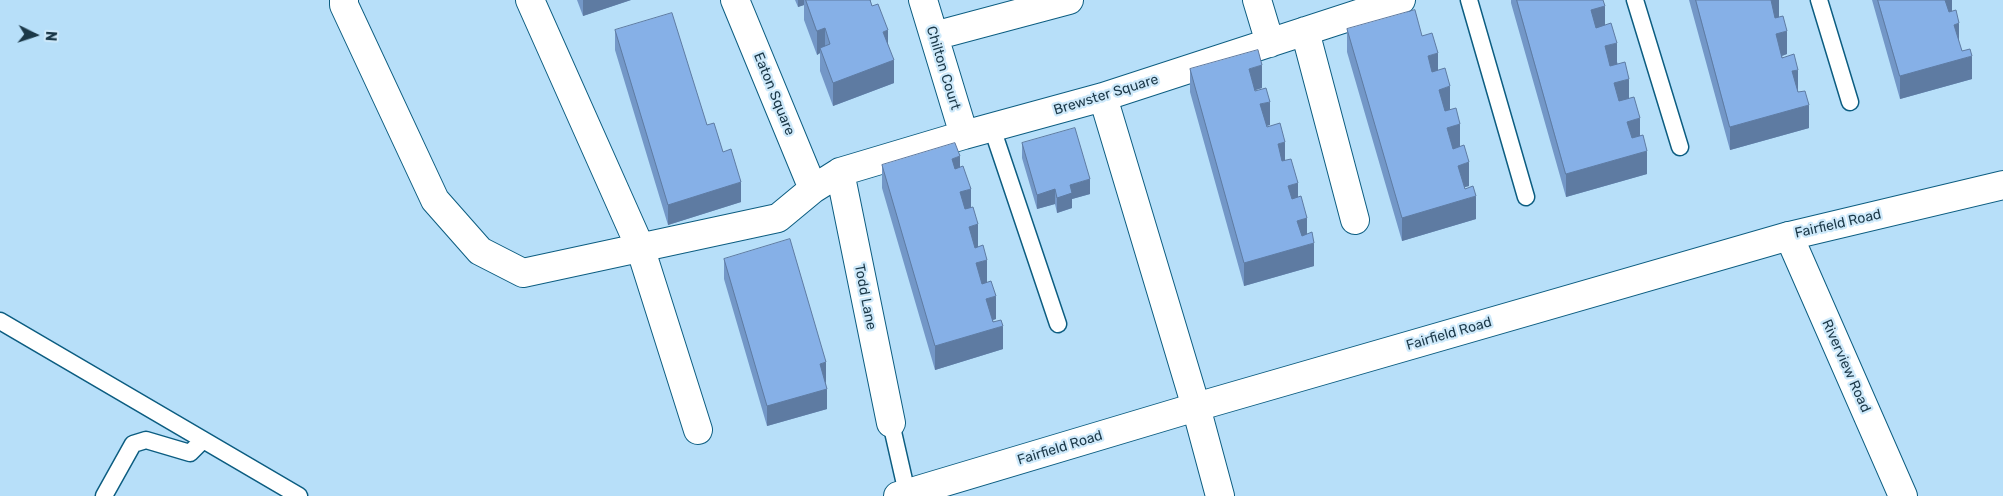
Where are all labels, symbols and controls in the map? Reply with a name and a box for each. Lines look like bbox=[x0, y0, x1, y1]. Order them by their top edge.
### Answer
north arrow bbox=[10, 10, 60, 60]
street label: Chilton Court bbox=[922, 24, 964, 112]
text: N bbox=[42, 30, 59, 42]
street label: Eaton Square bbox=[750, 50, 798, 138]
street label: Brewster Square bbox=[1052, 71, 1160, 119]
street label: Fairfield Road bbox=[1793, 206, 1883, 242]
street label: Todd Lane bbox=[850, 263, 880, 331]
street label: Fairfield Road bbox=[1404, 314, 1494, 354]
street label: Riverview Road bbox=[1818, 317, 1874, 415]
street label: Fairfield Road bbox=[1015, 427, 1105, 469]

